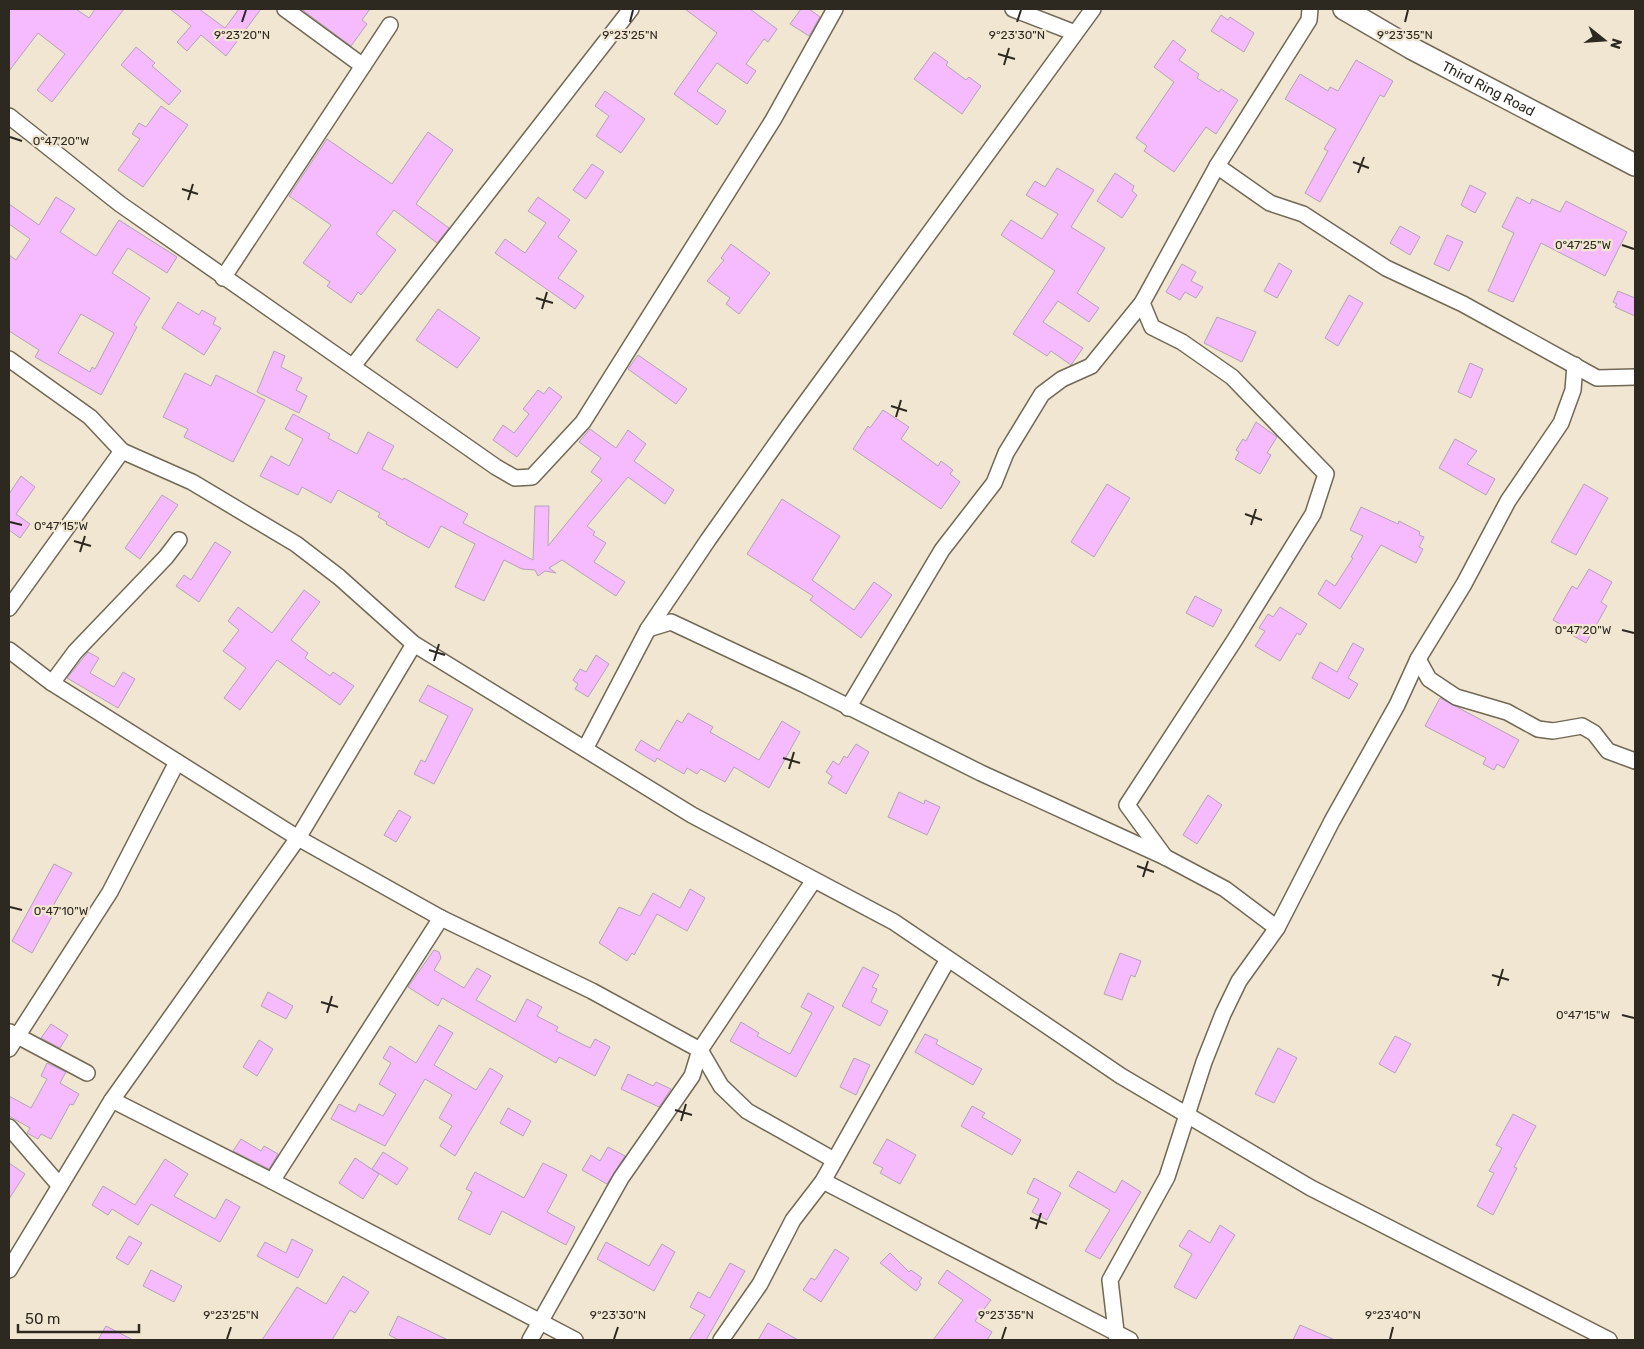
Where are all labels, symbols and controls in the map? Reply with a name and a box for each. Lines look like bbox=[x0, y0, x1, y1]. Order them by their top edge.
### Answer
north arrow bbox=[1579, 15, 1629, 65]
text: 9°23'20"N bbox=[214, 28, 270, 42]
text: 9°23'25"N bbox=[602, 28, 658, 42]
text: 9°23'30"N bbox=[989, 28, 1045, 42]
text: 9°23'35"N bbox=[1377, 28, 1433, 42]
text: N bbox=[1606, 36, 1626, 51]
street label: Third Ring Road bbox=[1439, 58, 1538, 120]
text: 0°47'20"W bbox=[33, 134, 90, 148]
text: 0°47'25"W bbox=[1555, 238, 1611, 252]
text: 0°47'15"W bbox=[34, 519, 88, 533]
text: 0°47'20"W bbox=[1555, 623, 1612, 637]
text: 0°47'10"W bbox=[34, 904, 89, 918]
text: 0°47'15"W bbox=[1556, 1008, 1610, 1022]
scale bar bbox=[18, 1302, 139, 1334]
text: 9°23'25"N bbox=[203, 1308, 259, 1322]
text: 9°23'30"N bbox=[590, 1308, 646, 1322]
text: 9°23'35"N bbox=[978, 1308, 1034, 1322]
text: 9°23'40"N bbox=[1365, 1308, 1421, 1322]
text: 50 m bbox=[25, 1310, 60, 1328]

